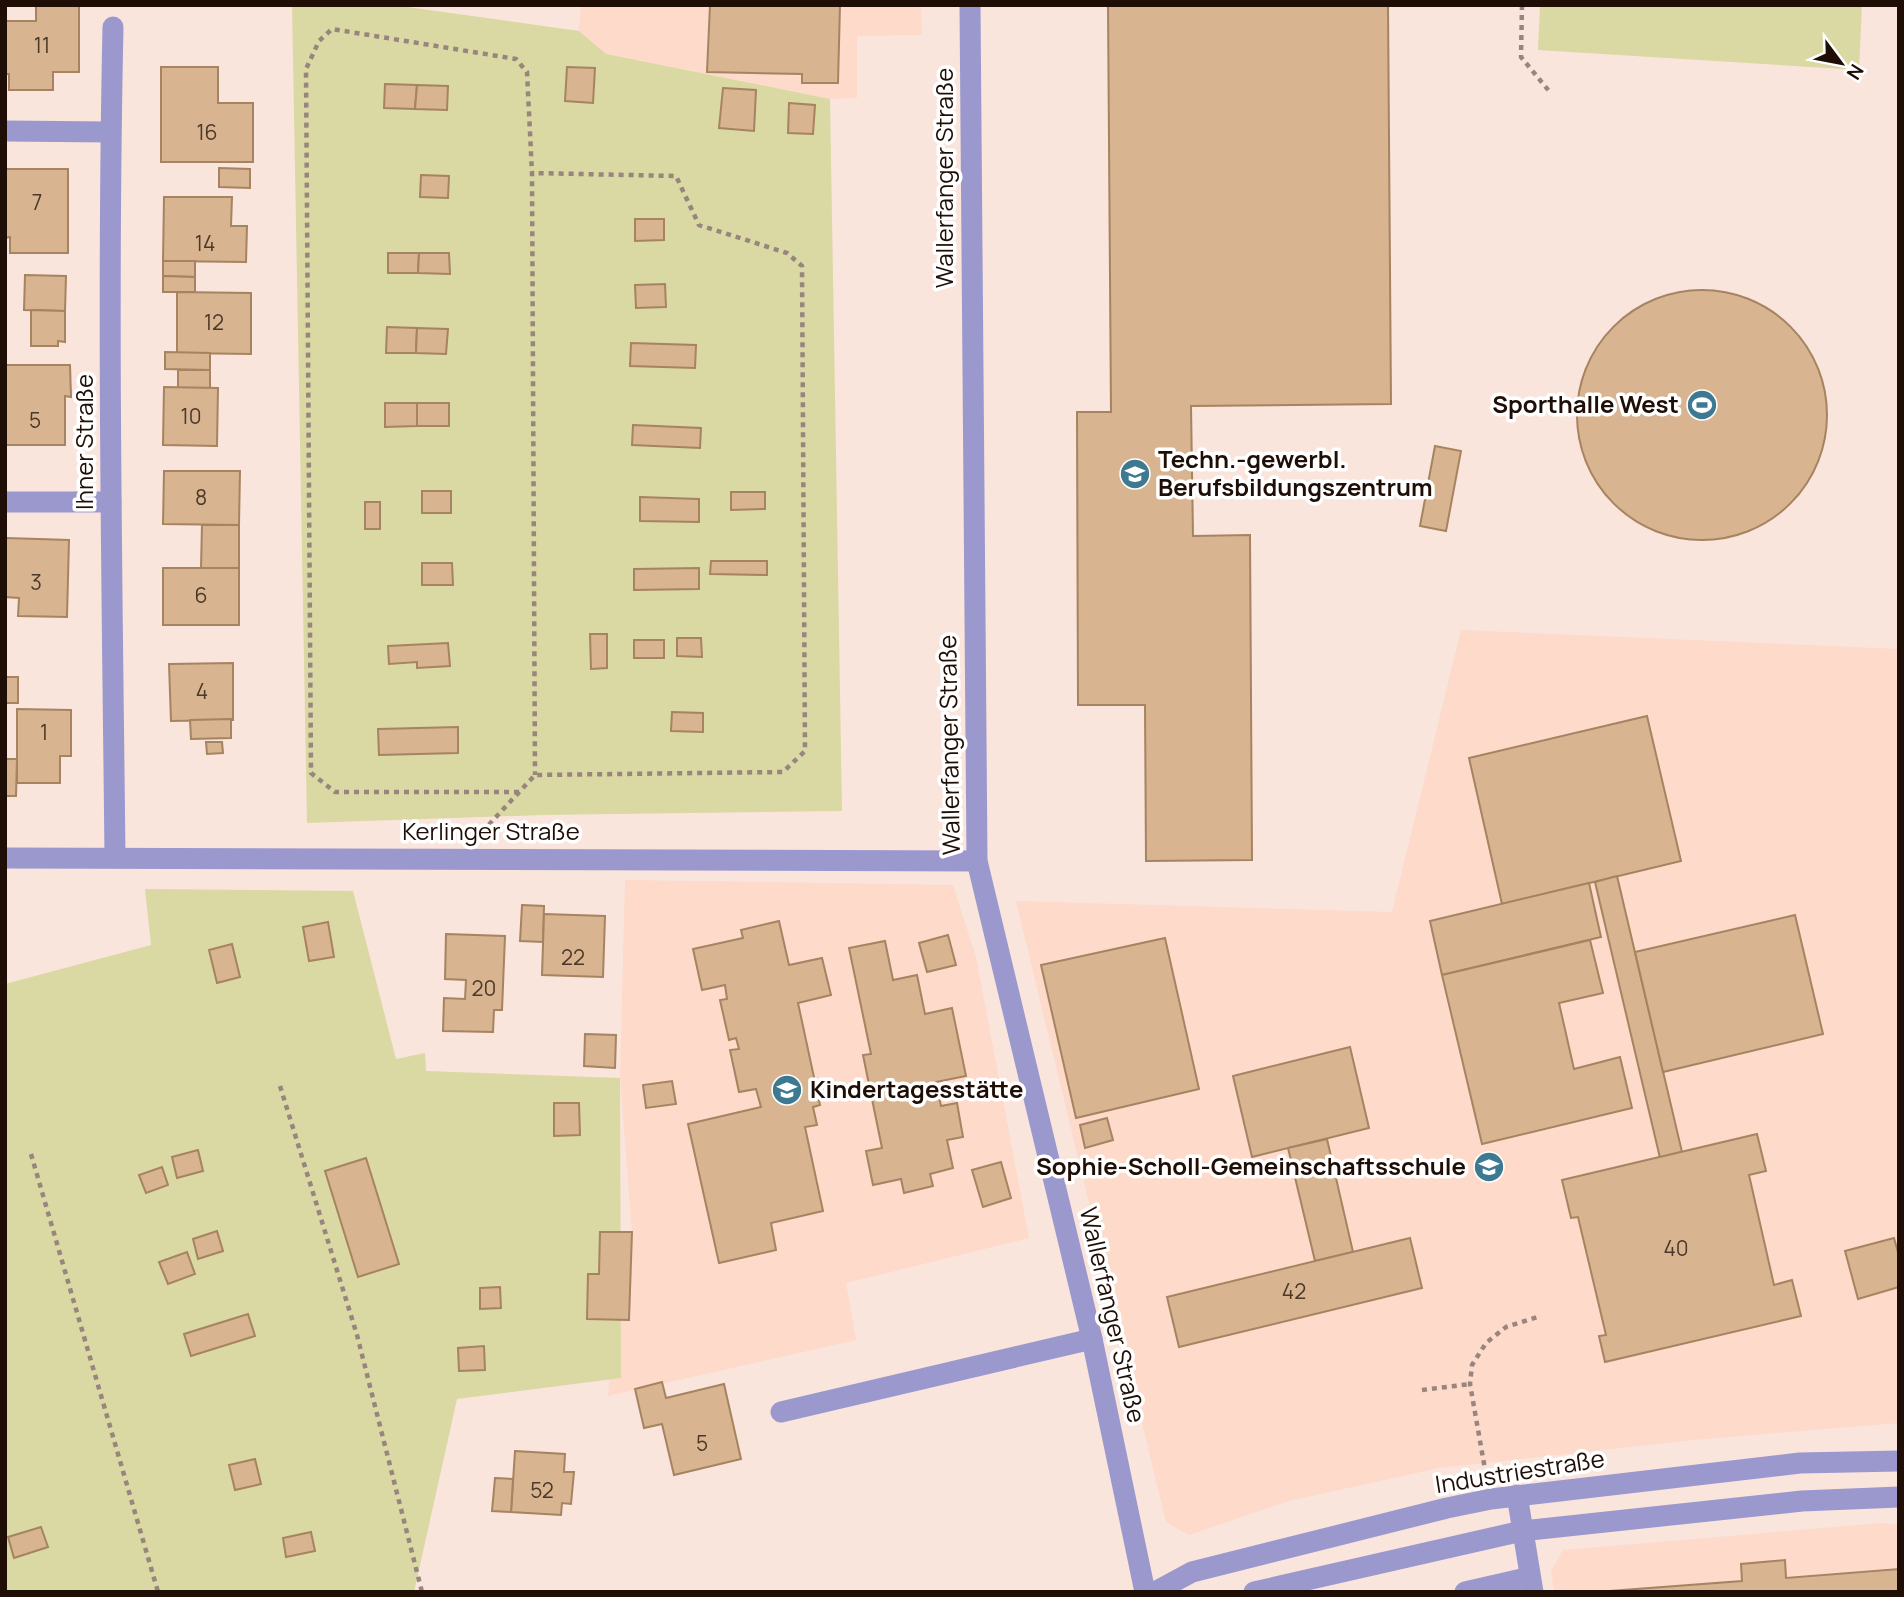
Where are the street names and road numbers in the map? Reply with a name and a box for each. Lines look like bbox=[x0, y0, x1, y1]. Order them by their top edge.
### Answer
street label: Wallerfanger Straße bbox=[927, 68, 960, 288]
street label: Ihner Straße bbox=[67, 374, 100, 510]
street label: Wallerfanger Straße bbox=[930, 635, 967, 855]
street label: Kerlinger Straße bbox=[402, 814, 580, 847]
street label: Wallerfanger Straße bbox=[1073, 1204, 1154, 1426]
street label: Industriestraße bbox=[1433, 1441, 1607, 1500]

